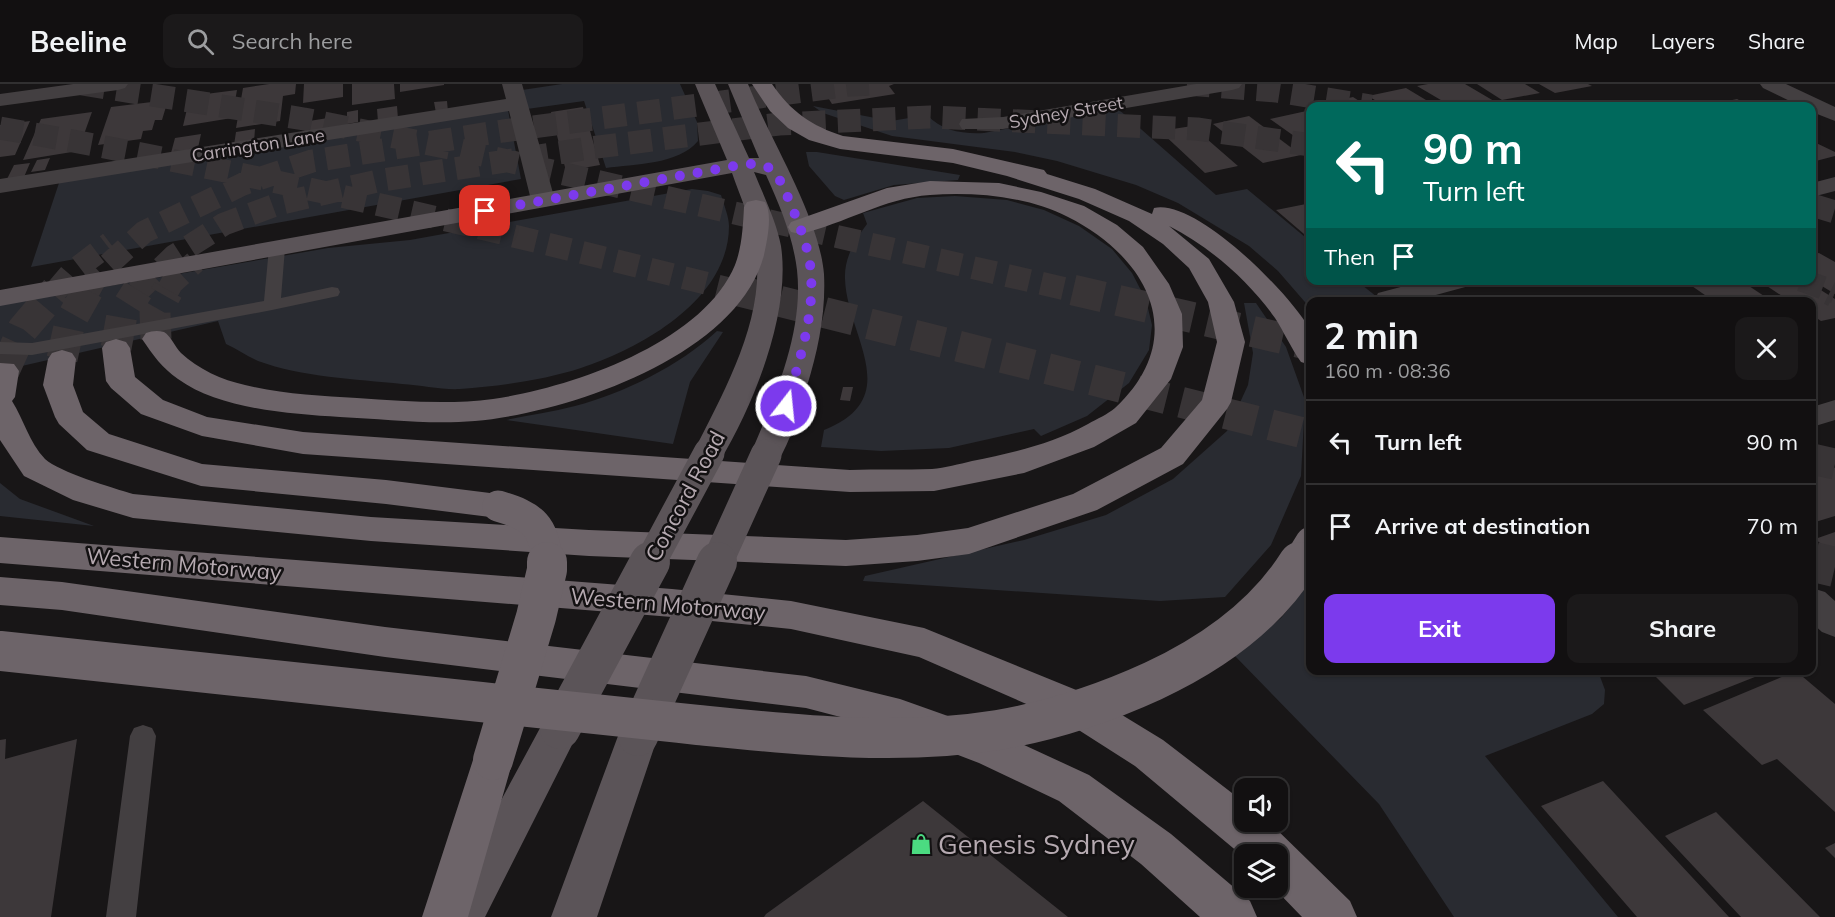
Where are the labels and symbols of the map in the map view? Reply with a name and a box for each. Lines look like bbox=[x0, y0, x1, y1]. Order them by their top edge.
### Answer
street label: Sydney Street bbox=[1007, 91, 1125, 133]
street label: Carrington Lane bbox=[190, 123, 326, 167]
pin bbox=[459, 185, 510, 236]
position arrow bbox=[754, 374, 818, 438]
street label: Concord Road bbox=[639, 426, 731, 566]
street label: Western Motorway bbox=[85, 542, 283, 587]
street label: Western Motorway bbox=[569, 582, 767, 627]
place label: Genesis Sydney bbox=[938, 827, 1136, 861]
shop icon: Genesis Sydney bbox=[909, 832, 933, 856]

